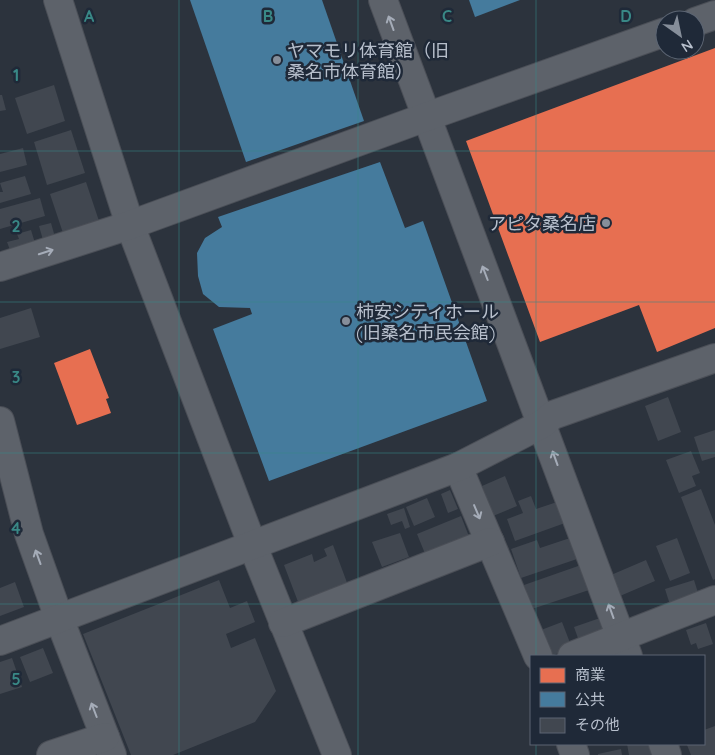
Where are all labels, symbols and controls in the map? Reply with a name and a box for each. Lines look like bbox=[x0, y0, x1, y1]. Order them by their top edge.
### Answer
text: A bbox=[84, 6, 95, 26]
text: B bbox=[263, 6, 273, 26]
text: C bbox=[442, 6, 452, 26]
text: D bbox=[620, 6, 632, 26]
north arrow bbox=[655, 10, 705, 60]
one-way arrow bbox=[386, 16, 395, 31]
text: N bbox=[678, 36, 696, 56]
place label: ヤマモリ体育館（旧 桑名市体育館） bbox=[287, 39, 449, 83]
marker: ヤマモリ体育館（旧 桑名市体育館） bbox=[271, 54, 283, 66]
text: 1 bbox=[13, 65, 19, 85]
place label: アピタ桑名店 bbox=[488, 212, 596, 235]
text: 2 bbox=[11, 216, 21, 236]
marker: アピタ桑名店 bbox=[600, 217, 612, 229]
one-way arrow bbox=[38, 246, 54, 256]
one-way arrow bbox=[480, 266, 489, 282]
place label: 柿安シティホール (旧桑名市民会館) bbox=[356, 300, 499, 344]
marker: 柿安シティホール (旧桑名市民会館) bbox=[340, 315, 352, 327]
text: 3 bbox=[12, 367, 20, 387]
one-way arrow bbox=[550, 451, 559, 466]
one-way arrow bbox=[473, 504, 483, 519]
text: 4 bbox=[11, 518, 21, 538]
one-way arrow bbox=[32, 550, 42, 566]
one-way arrow bbox=[606, 603, 615, 619]
legend bbox=[530, 655, 705, 745]
text: 商業 bbox=[575, 665, 605, 684]
text: 5 bbox=[11, 669, 21, 689]
text: 公共 bbox=[575, 690, 605, 709]
one-way arrow bbox=[89, 702, 98, 718]
text: その他 bbox=[575, 715, 620, 734]

